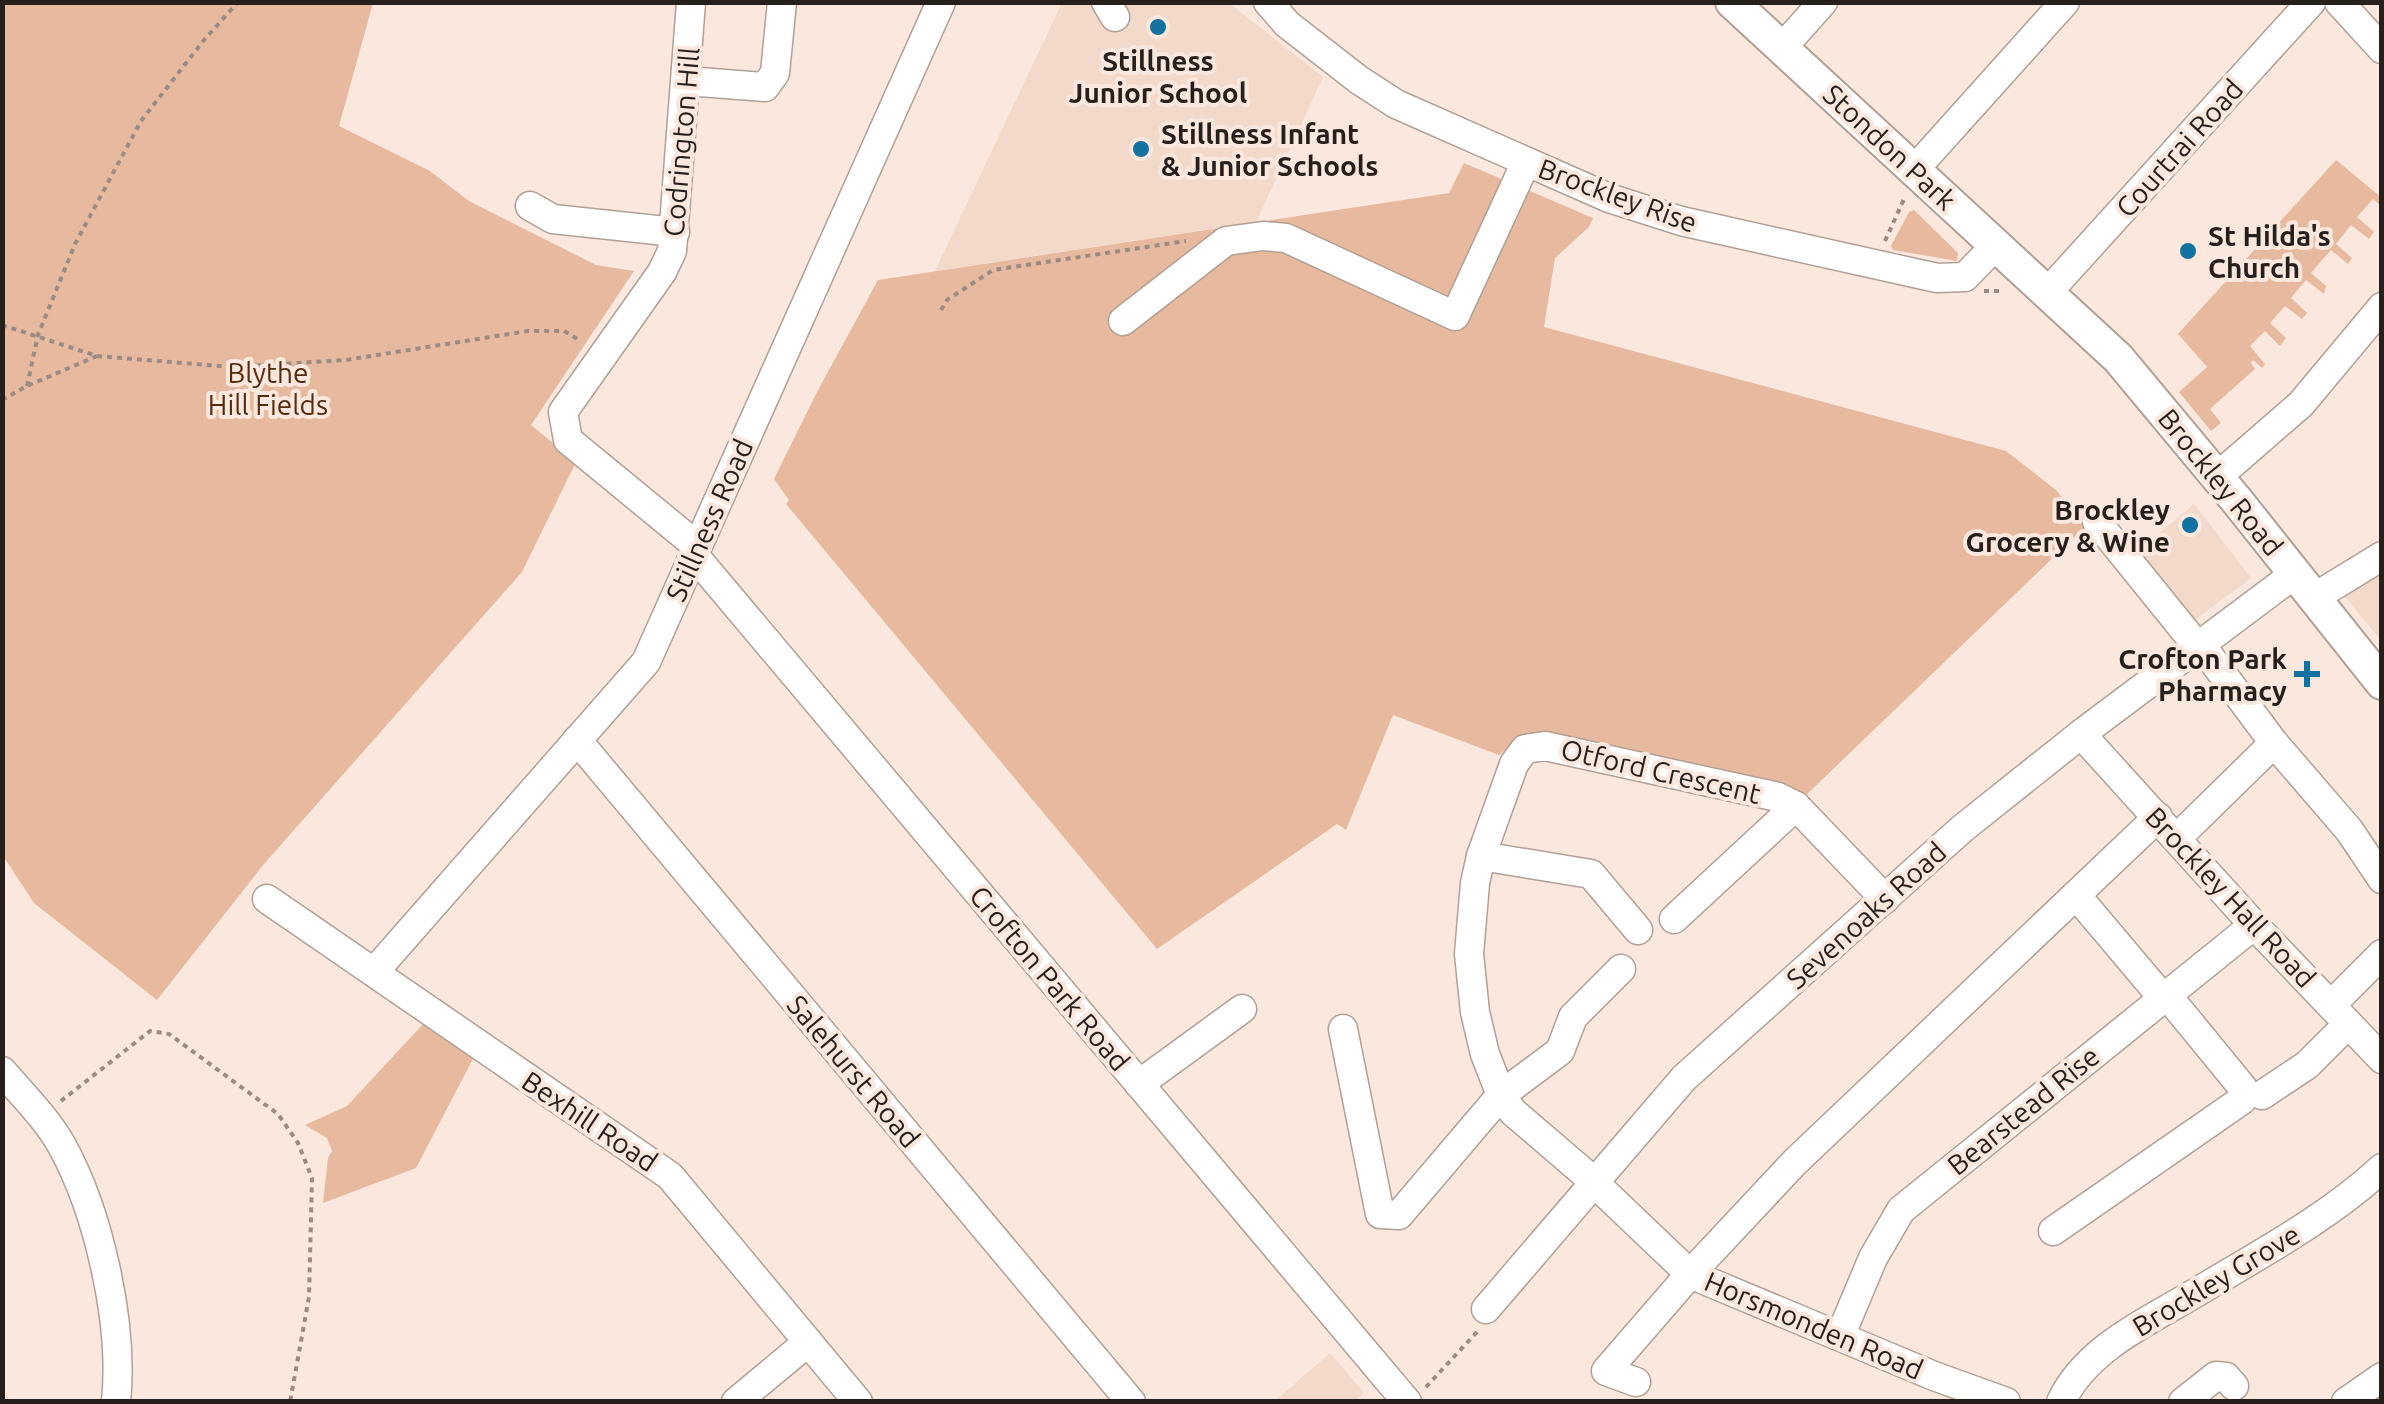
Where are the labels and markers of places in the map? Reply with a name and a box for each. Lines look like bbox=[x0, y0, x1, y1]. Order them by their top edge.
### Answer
marker: Stillness Junior School bbox=[1147, 16, 1169, 38]
place label: Stillness Junior School bbox=[1069, 45, 1247, 108]
place label: Stillness Infant & Junior Schools bbox=[1161, 118, 1379, 181]
marker: Stillness Infant & Junior Schools bbox=[1130, 138, 1152, 160]
place label: St Hilda's Church bbox=[2208, 220, 2331, 283]
marker: St Hilda's Church bbox=[2177, 240, 2199, 262]
place label: Brockley Grocery & Wine bbox=[1966, 494, 2170, 557]
marker: Brockley Grocery & Wine bbox=[2179, 514, 2201, 536]
place label: Crofton Park Pharmacy bbox=[2118, 643, 2287, 706]
marker: Crofton Park Pharmacy bbox=[2296, 663, 2318, 685]

